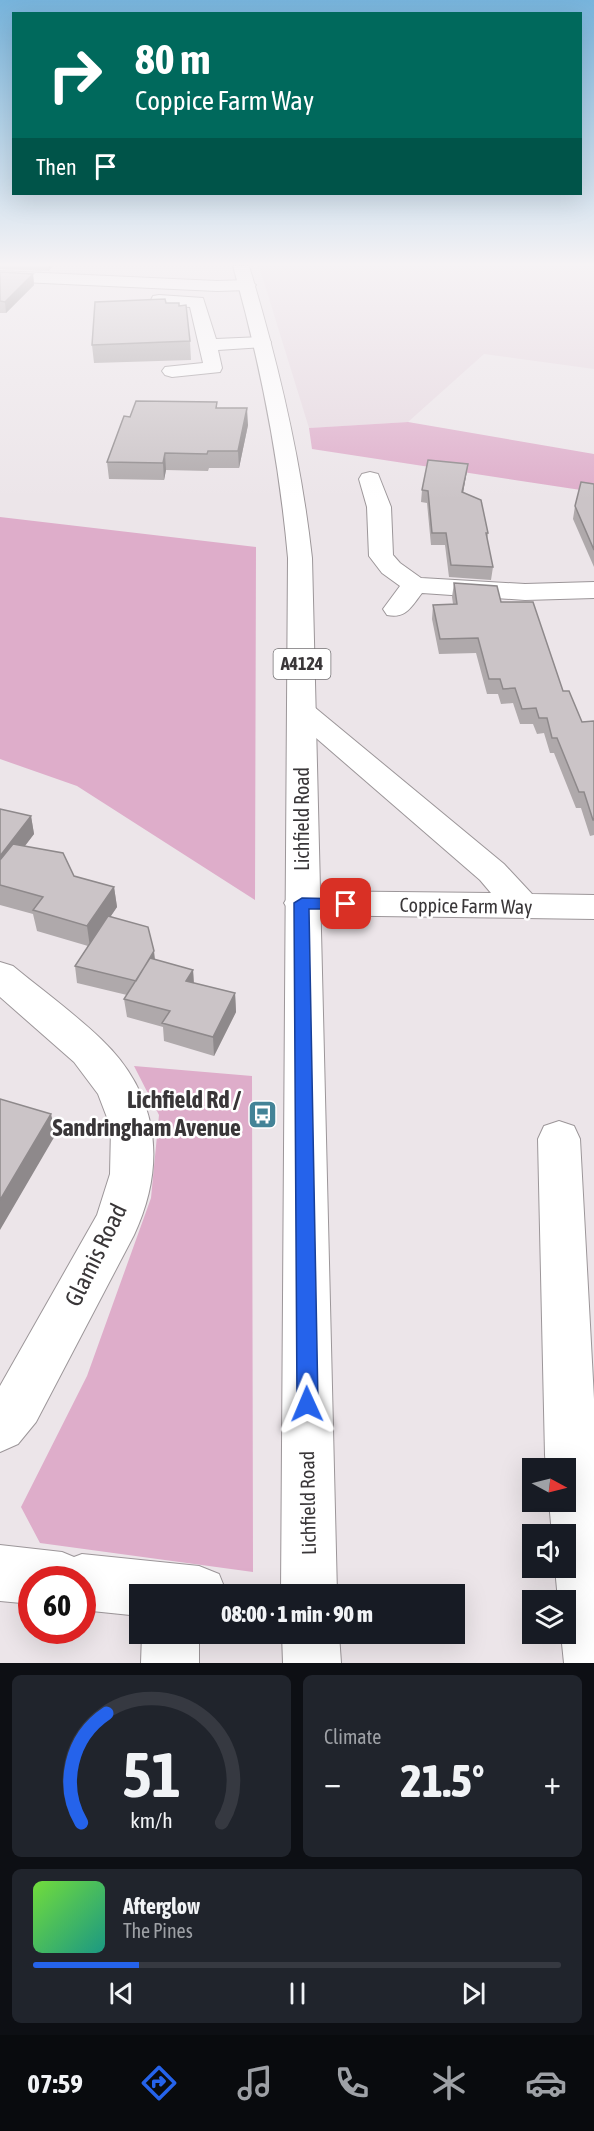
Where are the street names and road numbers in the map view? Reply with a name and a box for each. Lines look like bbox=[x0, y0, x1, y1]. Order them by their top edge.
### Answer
road number: A4124 bbox=[274, 649, 330, 679]
street label: Lichfield Road bbox=[290, 767, 313, 871]
street label: Coppice Farm Way bbox=[400, 893, 533, 918]
street label: Glamis Road bbox=[59, 1199, 132, 1310]
street label: Lichfield Road bbox=[295, 1451, 320, 1555]

